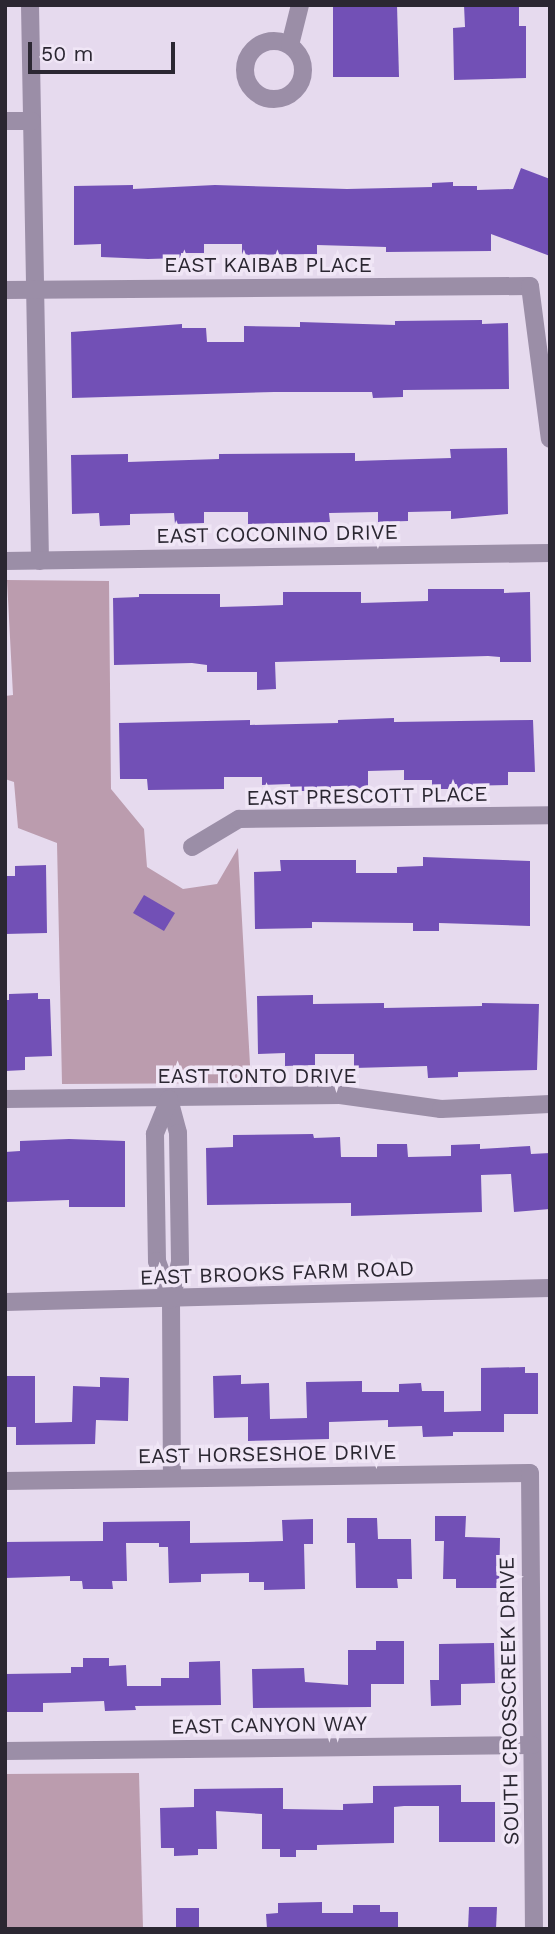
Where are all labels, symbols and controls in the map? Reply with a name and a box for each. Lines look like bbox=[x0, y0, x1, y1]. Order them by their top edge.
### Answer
scale bar bbox=[32, 28, 178, 72]
text: 50 m bbox=[41, 41, 93, 66]
street label: EAST KAIBAB PLACE bbox=[164, 252, 372, 278]
street label: EAST COCONINO DRIVE bbox=[156, 519, 398, 549]
street label: EAST PRESCOTT PLACE bbox=[246, 781, 488, 811]
street label: EAST TONTO DRIVE bbox=[157, 1063, 357, 1089]
street label: EAST BROOKS FARM ROAD bbox=[139, 1256, 415, 1290]
street label: EAST HORSESHOE DRIVE bbox=[137, 1439, 397, 1469]
street label: SOUTH CROSSCREEK DRIVE bbox=[494, 1557, 524, 1845]
street label: EAST CANYON WAY bbox=[170, 1711, 368, 1739]

